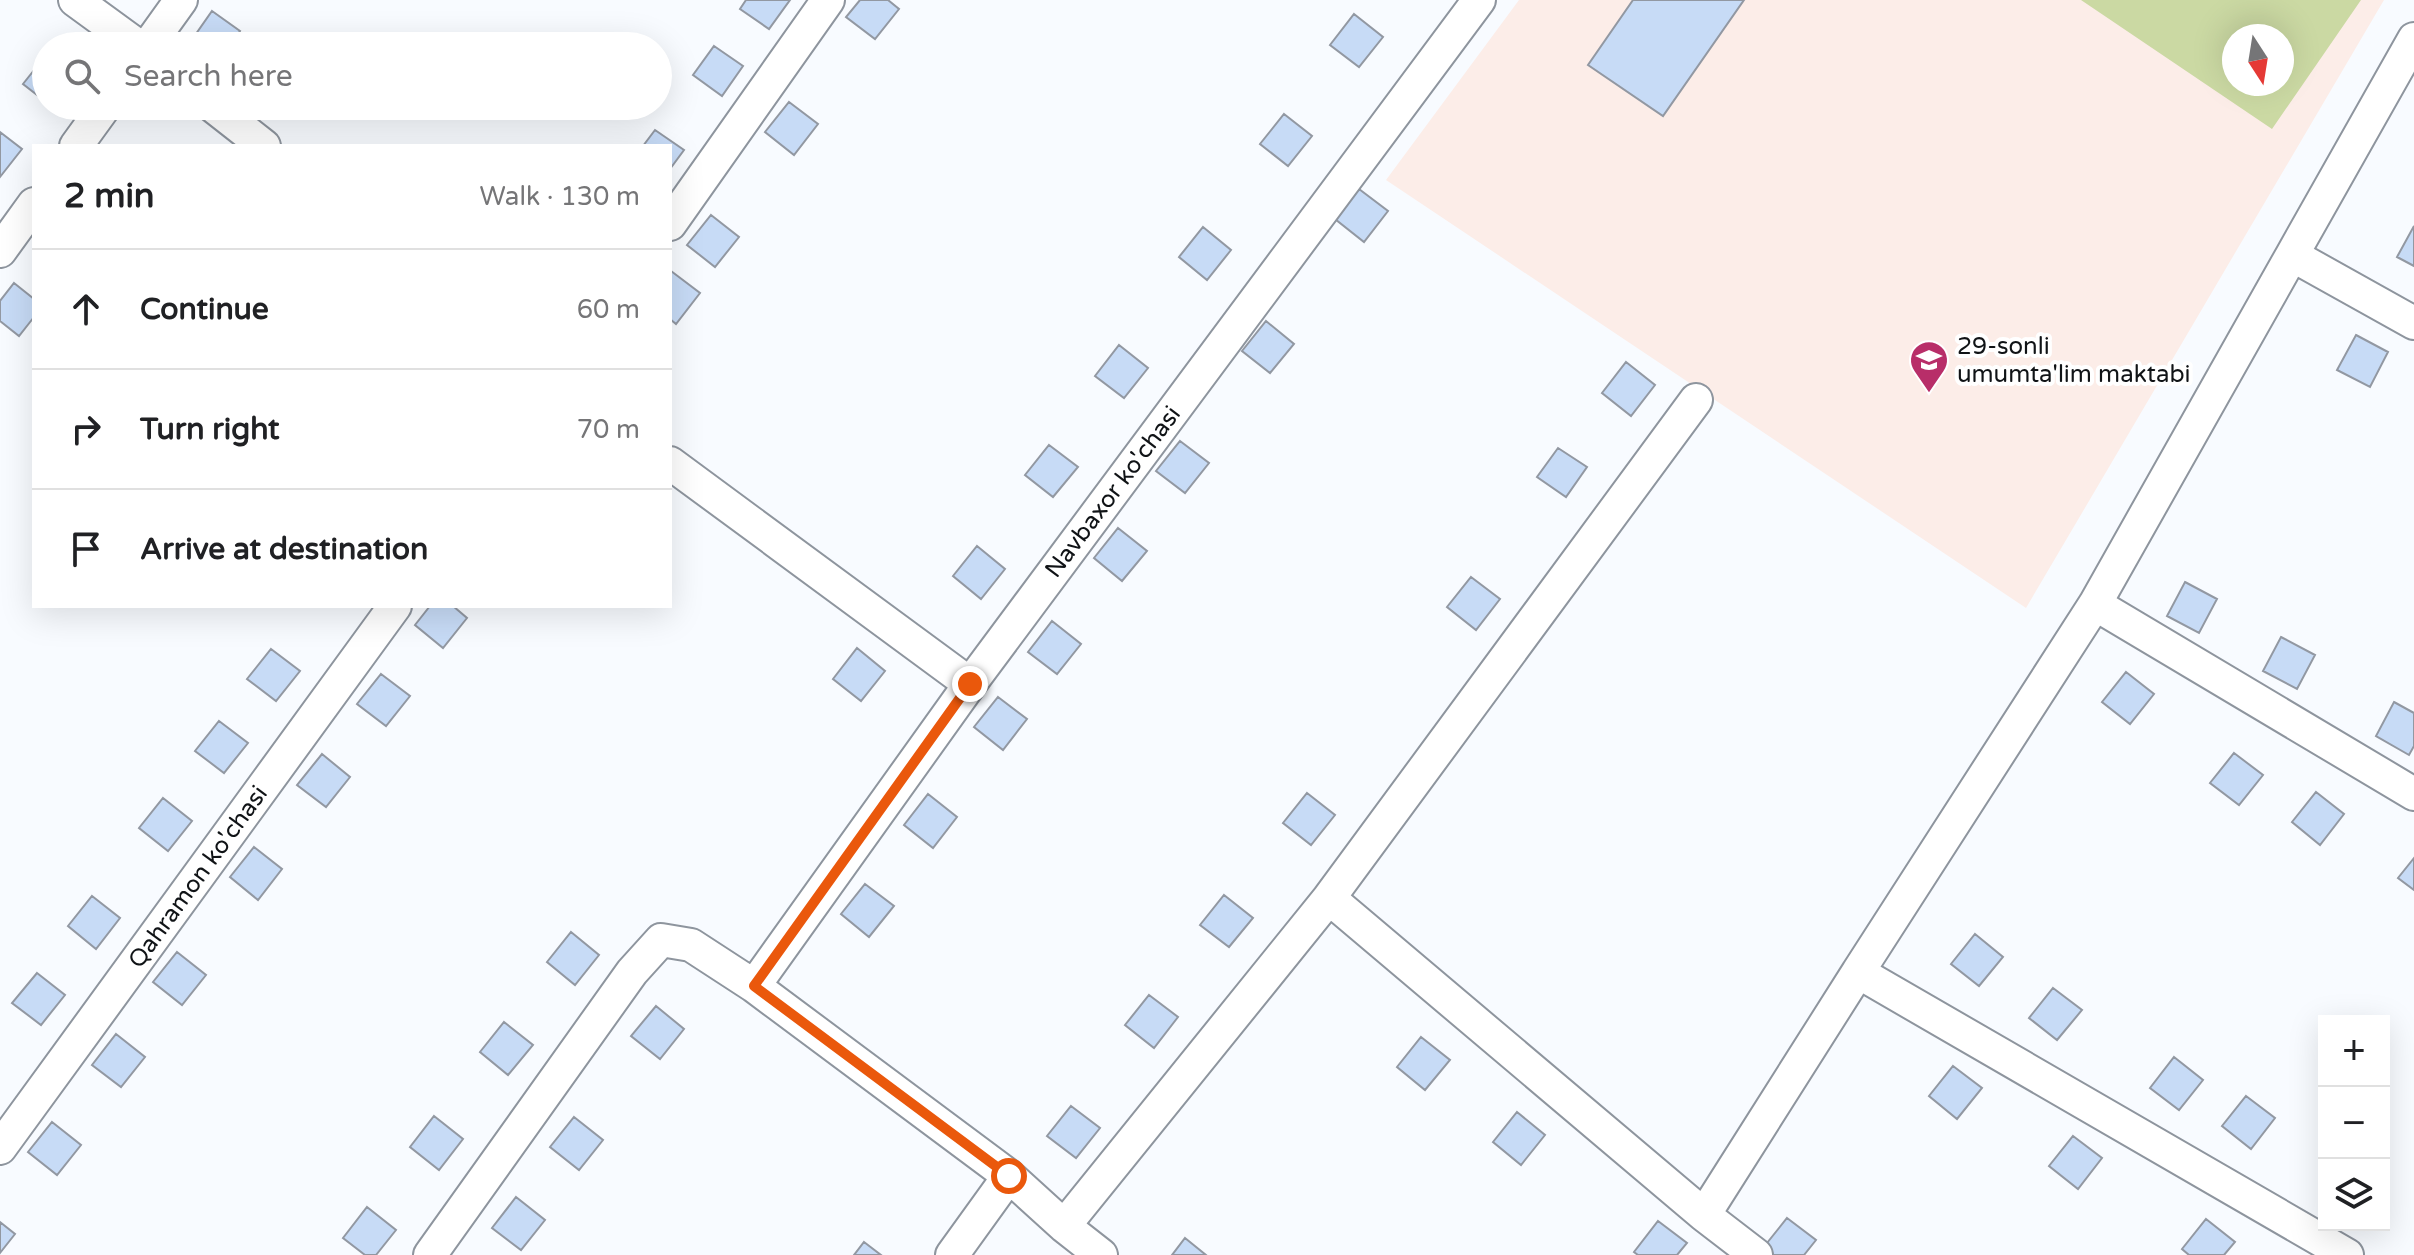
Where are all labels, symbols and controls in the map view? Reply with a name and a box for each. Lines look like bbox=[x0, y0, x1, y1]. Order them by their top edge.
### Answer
north arrow bbox=[2222, 24, 2294, 96]
search box bbox=[32, 32, 672, 120]
icon: search bbox=[60, 54, 104, 98]
text: Search here bbox=[124, 58, 293, 95]
text: 2 min bbox=[64, 176, 155, 217]
text: Walk · 130 m bbox=[480, 181, 640, 212]
icon: ahead bbox=[64, 287, 108, 331]
text: Continue bbox=[140, 291, 269, 328]
text: 60 m bbox=[577, 294, 640, 325]
place label: 29-sonli umumta'lim maktabi bbox=[1957, 332, 2191, 389]
school or university icon: 29-sonli umumta'lim maktabi bbox=[1908, 339, 1950, 394]
street label: Navbaxor ko'chasi bbox=[1039, 400, 1187, 584]
icon: right bbox=[64, 407, 108, 451]
text: Turn right bbox=[140, 411, 280, 448]
text: 70 m bbox=[577, 414, 640, 445]
icon: arrive bbox=[64, 527, 108, 571]
text: Arrive at destination bbox=[140, 531, 428, 568]
route end bbox=[952, 666, 988, 702]
street label: Qahramon ko'chasi bbox=[122, 780, 274, 974]
map controls bbox=[2318, 1015, 2390, 1231]
button: + bbox=[2318, 1015, 2390, 1087]
button: − bbox=[2318, 1087, 2390, 1159]
route start bbox=[991, 1158, 1027, 1194]
button: layers bbox=[2318, 1159, 2390, 1231]

